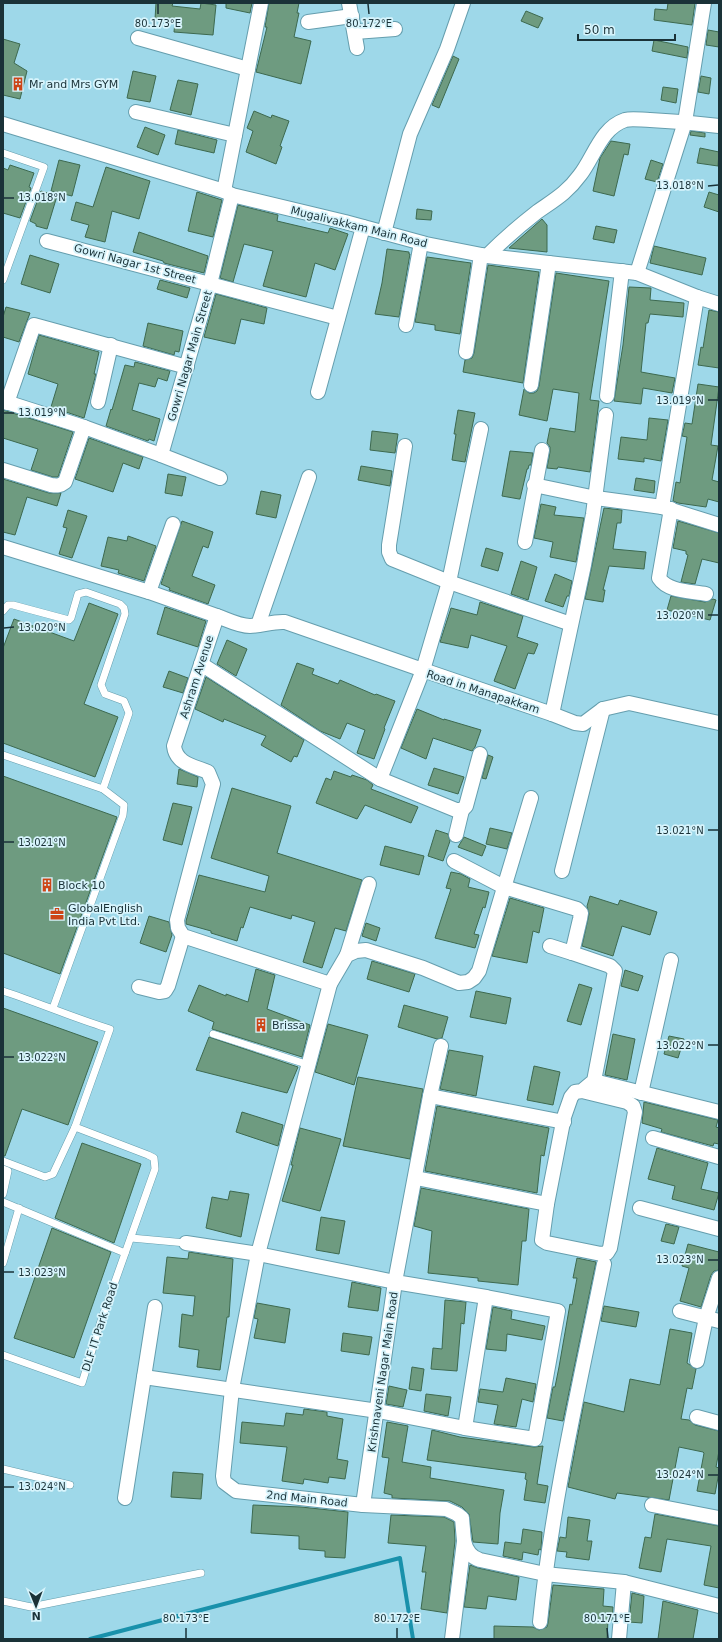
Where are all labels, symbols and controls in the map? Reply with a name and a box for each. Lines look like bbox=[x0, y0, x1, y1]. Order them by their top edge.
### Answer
scale bar bbox=[578, 16, 675, 42]
text: 80.173°E bbox=[135, 18, 181, 29]
text: 80.172°E bbox=[346, 18, 392, 29]
text: 50 m bbox=[584, 23, 615, 37]
building icon: Mr and Mrs GYM bbox=[10, 76, 26, 92]
place label: Mr and Mrs GYM bbox=[29, 78, 118, 91]
text: 13.018°N bbox=[656, 180, 704, 191]
text: 13.018°N bbox=[18, 192, 66, 203]
street label: Mugalivakkam Main Road bbox=[289, 204, 429, 250]
street label: Gowri Nagar 1st Street bbox=[72, 241, 198, 287]
street label: Gowri Nagar Main Street bbox=[165, 289, 215, 423]
text: 13.019°N bbox=[656, 395, 704, 406]
text: 13.019°N bbox=[18, 407, 66, 418]
text: 13.020°N bbox=[656, 610, 704, 621]
text: 13.020°N bbox=[18, 622, 66, 633]
street label: Ashram Avenue bbox=[177, 634, 217, 720]
street label: Road in Manapakkam bbox=[425, 668, 541, 716]
text: 13.021°N bbox=[656, 825, 704, 836]
text: 13.021°N bbox=[18, 837, 66, 848]
building icon: Block 10 bbox=[39, 877, 55, 893]
place label: Block 10 bbox=[58, 879, 105, 892]
place label: GlobalEnglish India Pvt Ltd. bbox=[68, 902, 143, 928]
office icon: GlobalEnglish India Pvt Ltd. bbox=[49, 906, 65, 922]
building icon: Brissa bbox=[253, 1017, 269, 1033]
place label: Brissa bbox=[272, 1019, 305, 1032]
text: 13.022°N bbox=[656, 1040, 704, 1051]
text: 13.022°N bbox=[18, 1052, 66, 1063]
text: 13.023°N bbox=[656, 1254, 704, 1265]
text: 13.023°N bbox=[18, 1267, 66, 1278]
street label: DLF IT Park Road bbox=[79, 1281, 121, 1373]
street label: Krishnaveni Nagar Main Road bbox=[365, 1291, 401, 1453]
text: 13.024°N bbox=[656, 1469, 704, 1480]
text: 13.024°N bbox=[18, 1481, 66, 1492]
street label: 2nd Main Road bbox=[266, 1488, 348, 1510]
north arrow bbox=[16, 1586, 56, 1626]
text: N bbox=[31, 1609, 41, 1622]
text: 80.173°E bbox=[163, 1613, 209, 1624]
text: 80.172°E bbox=[374, 1613, 420, 1624]
text: 80.171°E bbox=[584, 1613, 630, 1624]

